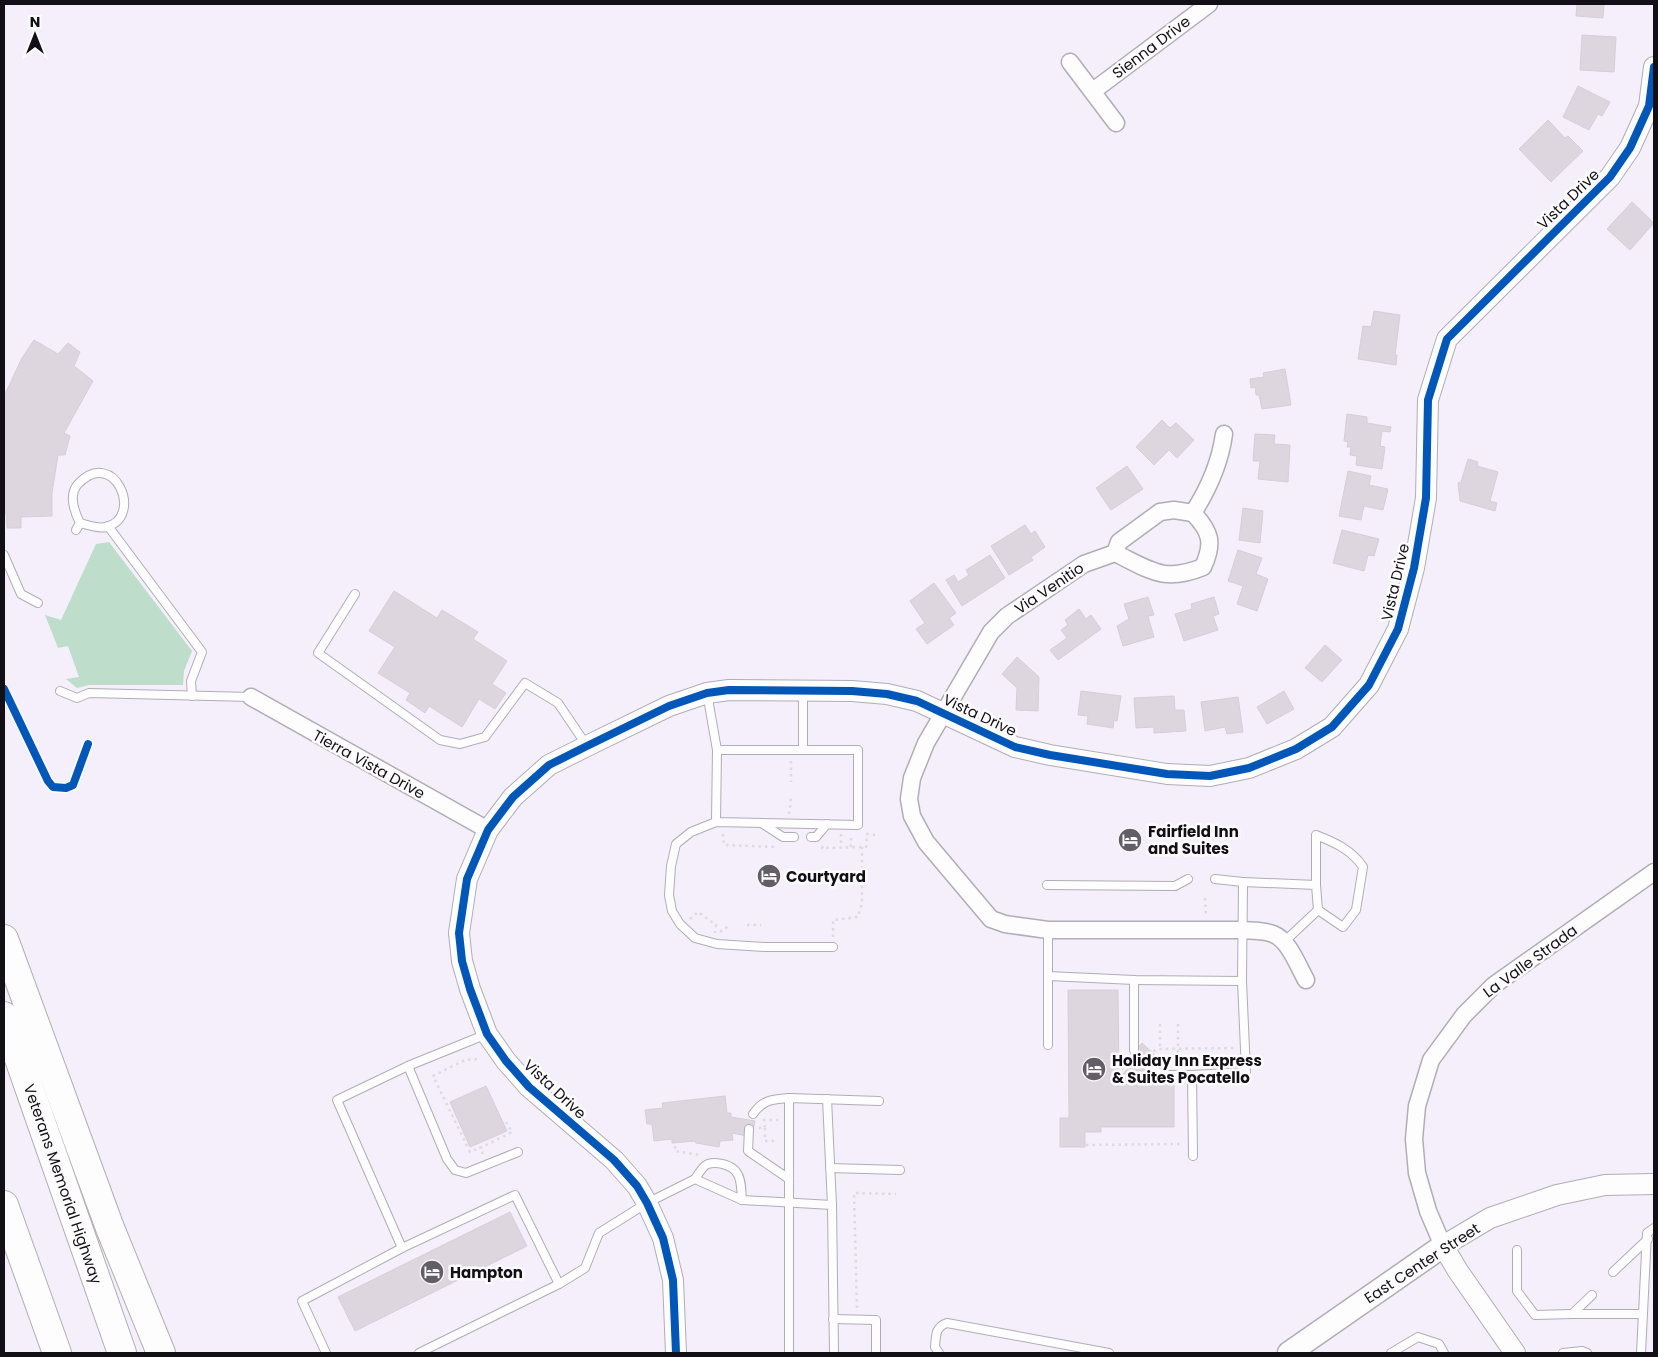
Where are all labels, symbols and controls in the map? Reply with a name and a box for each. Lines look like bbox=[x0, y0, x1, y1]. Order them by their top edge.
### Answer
north arrow bbox=[10, 10, 60, 60]
street label: Sienna Drive bbox=[1108, 11, 1194, 83]
text: N bbox=[30, 12, 40, 32]
street label: Vista Drive bbox=[1532, 164, 1604, 234]
street label: Vista Drive bbox=[1376, 541, 1414, 623]
street label: Via Venitio bbox=[1010, 557, 1088, 619]
street label: Vista Drive bbox=[940, 689, 1020, 741]
street label: Tierra Vista Drive bbox=[309, 724, 429, 804]
place label: Fairfield Inn and Suites bbox=[1148, 821, 1239, 859]
hotel icon: Fairfield Inn and Suites bbox=[1117, 827, 1143, 853]
hotel icon: Courtyard bbox=[756, 863, 782, 889]
place label: Courtyard bbox=[786, 866, 866, 887]
street label: La Valle Strada bbox=[1479, 920, 1581, 1002]
place label: Holiday Inn Express & Suites Pocatello bbox=[1112, 1050, 1262, 1088]
street label: Vista Drive bbox=[519, 1054, 591, 1124]
hotel icon: Holiday Inn Express & Suites Pocatello bbox=[1081, 1056, 1107, 1082]
street label: Veterans Memorial Highway bbox=[19, 1081, 107, 1287]
street label: East Center Street bbox=[1360, 1218, 1484, 1308]
hotel icon: Hampton bbox=[419, 1259, 445, 1285]
place label: Hampton bbox=[450, 1262, 523, 1283]

